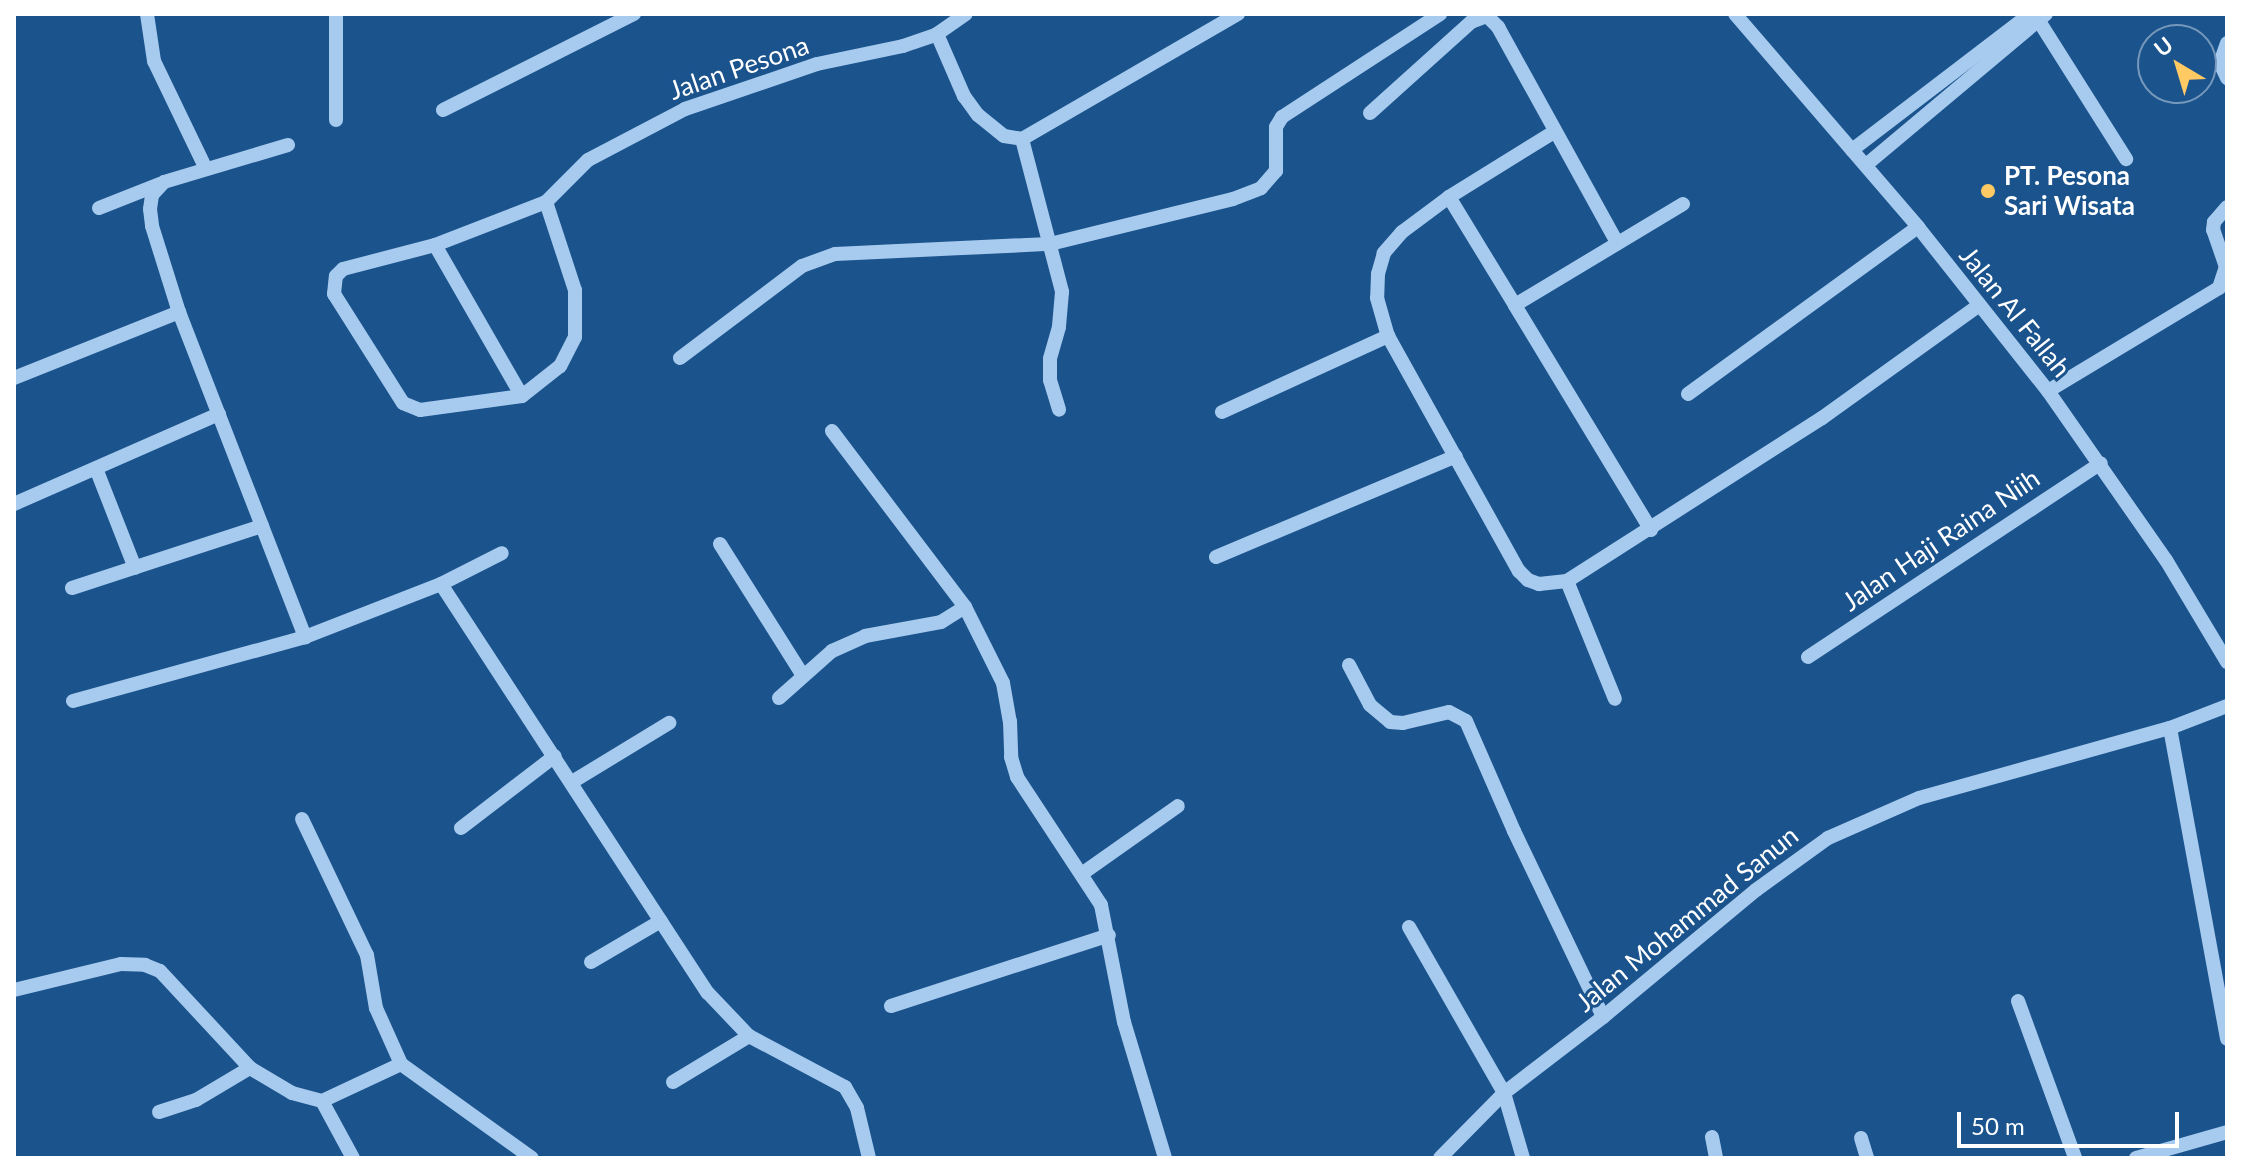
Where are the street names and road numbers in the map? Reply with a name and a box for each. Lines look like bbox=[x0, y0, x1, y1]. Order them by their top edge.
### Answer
street label: Jalan Pesona bbox=[665, 30, 813, 106]
street label: Jalan Al Fallah bbox=[1953, 240, 2077, 384]
street label: Jalan Haji Raina Niih bbox=[1836, 462, 2046, 618]
street label: Jalan Mohammad Sanun bbox=[1570, 820, 1804, 1018]

